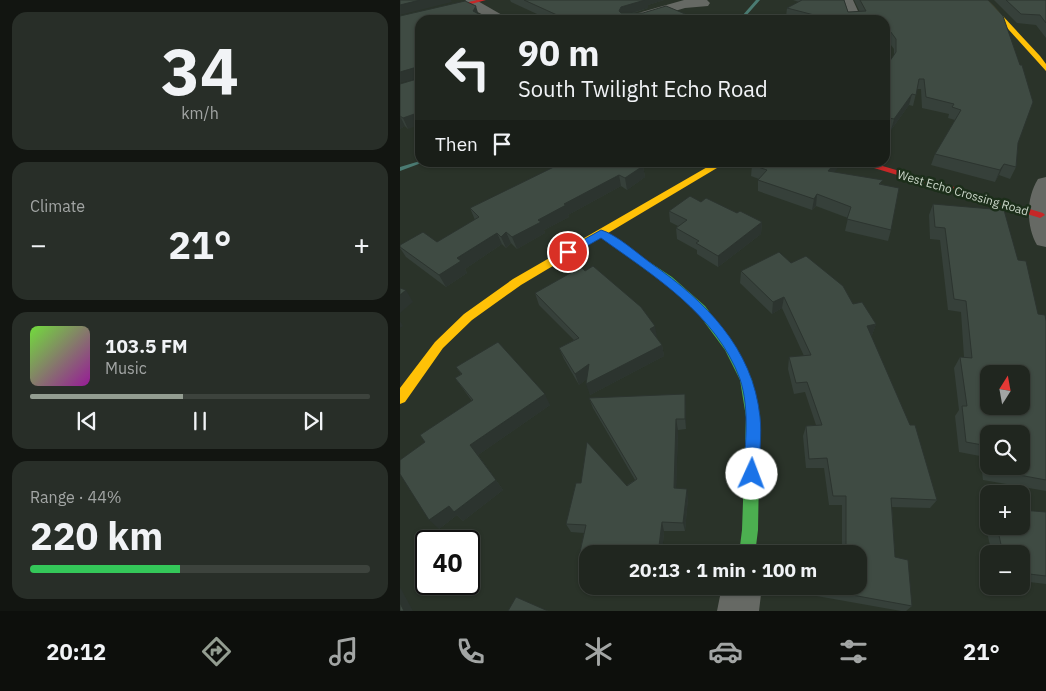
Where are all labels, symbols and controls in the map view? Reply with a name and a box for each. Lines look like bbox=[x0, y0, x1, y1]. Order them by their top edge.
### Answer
text: 34 bbox=[161, 28, 239, 113]
text: 90 m bbox=[518, 30, 600, 76]
icon: left bbox=[435, 35, 500, 100]
text: South Twilight Echo Road bbox=[518, 74, 768, 103]
text: km/h bbox=[181, 103, 219, 123]
icon: arrive bbox=[488, 130, 516, 158]
text: Then bbox=[435, 132, 478, 156]
street label: West Echo Crossing Road bbox=[896, 167, 1031, 218]
text: Climate bbox=[30, 196, 85, 216]
text: 21° bbox=[168, 220, 232, 269]
text: − bbox=[30, 226, 47, 263]
text: + bbox=[353, 226, 370, 263]
pin bbox=[547, 231, 589, 273]
icon: arrive bbox=[554, 238, 582, 266]
text: 103.5 FM bbox=[105, 334, 188, 358]
text: Music bbox=[105, 358, 147, 378]
north arrow bbox=[980, 365, 1030, 415]
map controls bbox=[980, 365, 1030, 595]
icon: previous bbox=[73, 407, 101, 435]
icon: pause bbox=[186, 407, 214, 435]
icon: next bbox=[299, 407, 327, 435]
button: search bbox=[980, 425, 1030, 475]
position arrow bbox=[725, 447, 777, 499]
button: + bbox=[980, 485, 1030, 535]
text: Range · 44% bbox=[30, 487, 122, 507]
text: 220 km bbox=[30, 511, 163, 560]
speed limit sign: 40 bbox=[415, 530, 480, 595]
button: − bbox=[980, 545, 1030, 595]
text: 20:13 · 1 min · 100 m bbox=[629, 558, 817, 582]
icon: directions bbox=[199, 634, 234, 669]
icon: music bbox=[326, 634, 361, 669]
icon: phone bbox=[453, 634, 488, 669]
icon: climate bbox=[581, 634, 616, 669]
icon: car bbox=[708, 634, 743, 669]
icon: filters bbox=[836, 634, 871, 669]
text: 20:12 bbox=[46, 637, 106, 666]
text: 21° bbox=[963, 637, 1000, 666]

